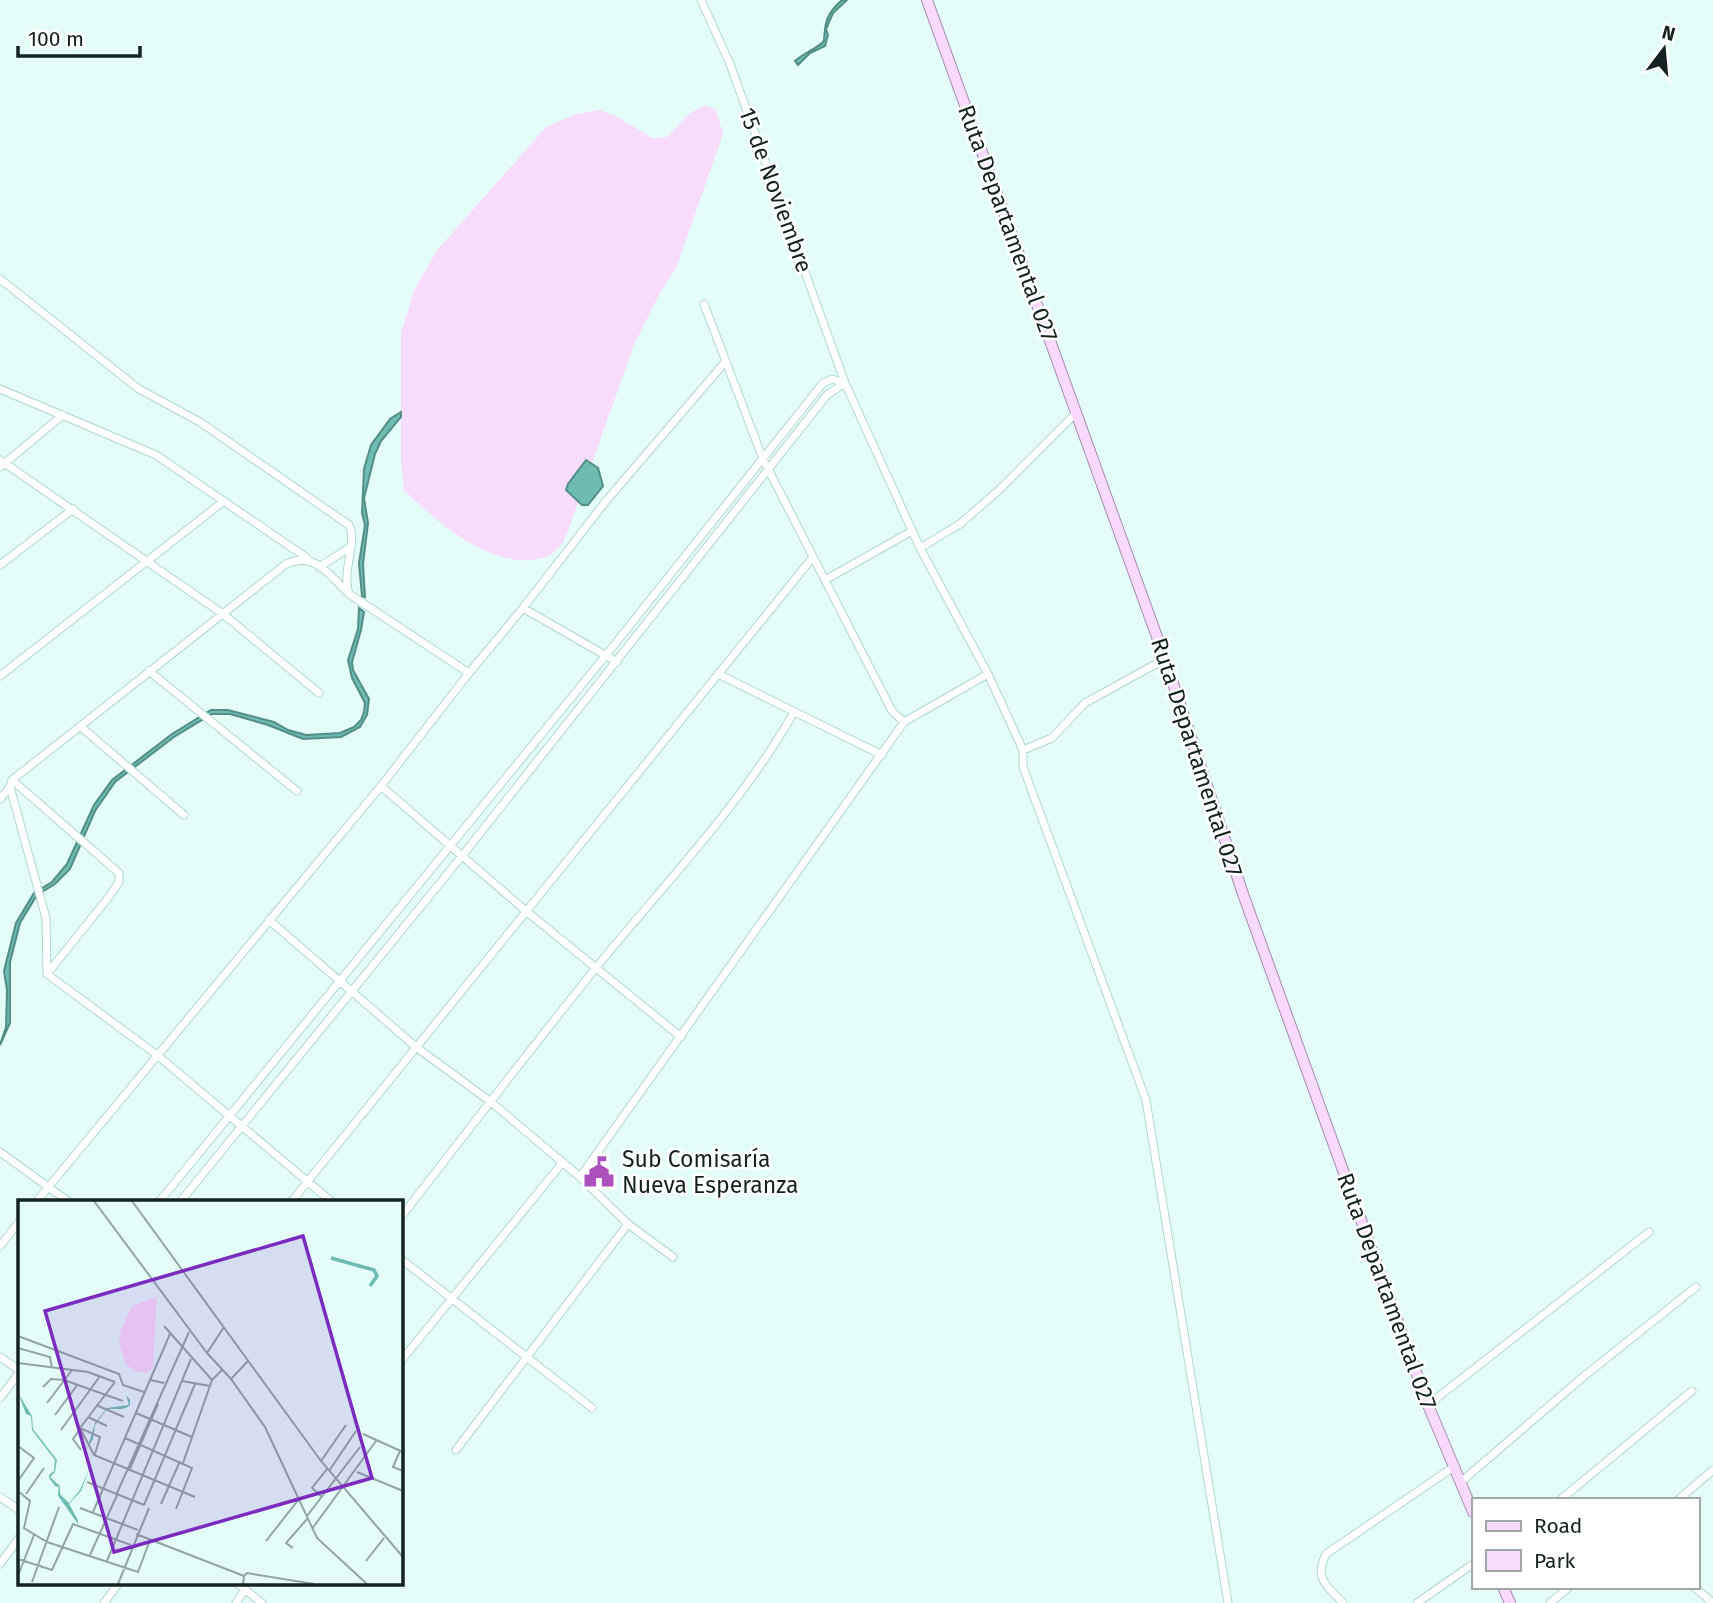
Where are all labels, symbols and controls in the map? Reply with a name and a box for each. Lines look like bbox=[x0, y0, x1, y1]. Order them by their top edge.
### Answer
scale bar bbox=[18, 14, 140, 58]
north arrow bbox=[1629, 14, 1699, 84]
text: N bbox=[1659, 20, 1678, 46]
text: 100 m bbox=[28, 26, 84, 52]
street label: Ruta Departamental 027 bbox=[952, 101, 1064, 345]
street label: 15 de Noviembre bbox=[733, 104, 819, 276]
street label: Ruta Departamental 027 bbox=[1145, 634, 1249, 880]
place label: Sub Comisaría Nueva Esperanza bbox=[622, 1145, 799, 1199]
public building icon: Sub Comisaría Nueva Esperanza bbox=[582, 1155, 616, 1189]
street label: Ruta Departamental 027 bbox=[1331, 1169, 1443, 1413]
inset map bbox=[18, 1200, 402, 1586]
legend bbox=[1472, 1498, 1699, 1589]
text: Road bbox=[1534, 1513, 1582, 1539]
text: Park bbox=[1534, 1548, 1576, 1574]

